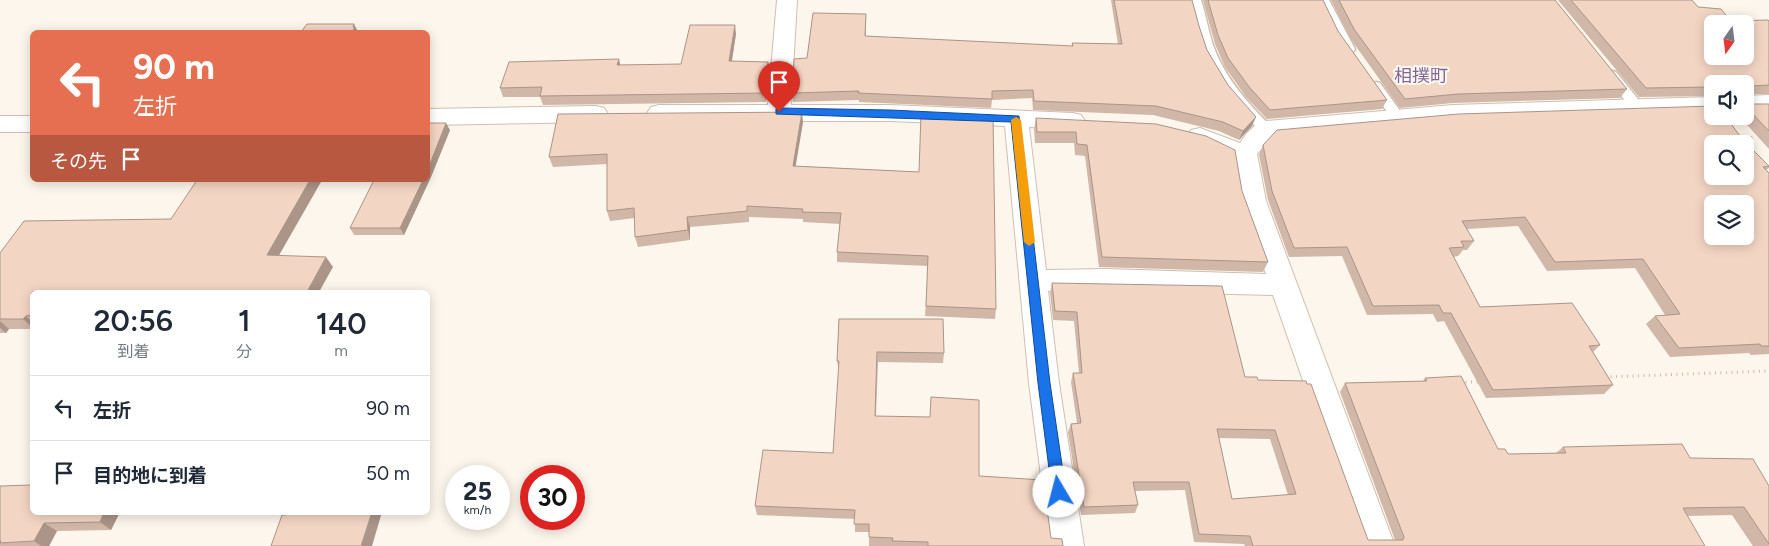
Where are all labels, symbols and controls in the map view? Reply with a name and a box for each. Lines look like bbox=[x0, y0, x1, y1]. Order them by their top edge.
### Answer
north arrow bbox=[1704, 15, 1754, 65]
map controls bbox=[1704, 15, 1754, 245]
text: 90 m bbox=[133, 46, 215, 88]
icon: left bbox=[50, 50, 115, 115]
pin bbox=[758, 61, 800, 112]
district label: 相撲町 bbox=[1394, 65, 1448, 87]
icon: arrive bbox=[765, 68, 793, 96]
button: sound bbox=[1704, 75, 1754, 125]
text: 左折 bbox=[133, 93, 177, 120]
button: search bbox=[1704, 135, 1754, 185]
icon: arrive bbox=[117, 145, 145, 173]
text: その先 bbox=[50, 150, 107, 173]
button: layers bbox=[1704, 195, 1754, 245]
text: 20:56 bbox=[93, 302, 173, 339]
text: 1 bbox=[238, 302, 251, 339]
text: 140 bbox=[316, 305, 367, 342]
text: m bbox=[334, 341, 348, 360]
text: 到着 bbox=[117, 342, 149, 361]
text: 分 bbox=[236, 342, 252, 361]
icon: left bbox=[50, 394, 78, 422]
text: 90 m bbox=[366, 397, 410, 420]
text: 左折 bbox=[93, 399, 131, 422]
icon: arrive bbox=[50, 459, 78, 487]
text: 50 m bbox=[366, 462, 410, 485]
text: 目的地に到着 bbox=[93, 464, 207, 487]
speed limit sign: 30 bbox=[520, 465, 585, 530]
position arrow bbox=[1032, 465, 1084, 517]
text: 25 bbox=[463, 476, 492, 506]
text: km/h bbox=[464, 503, 491, 517]

